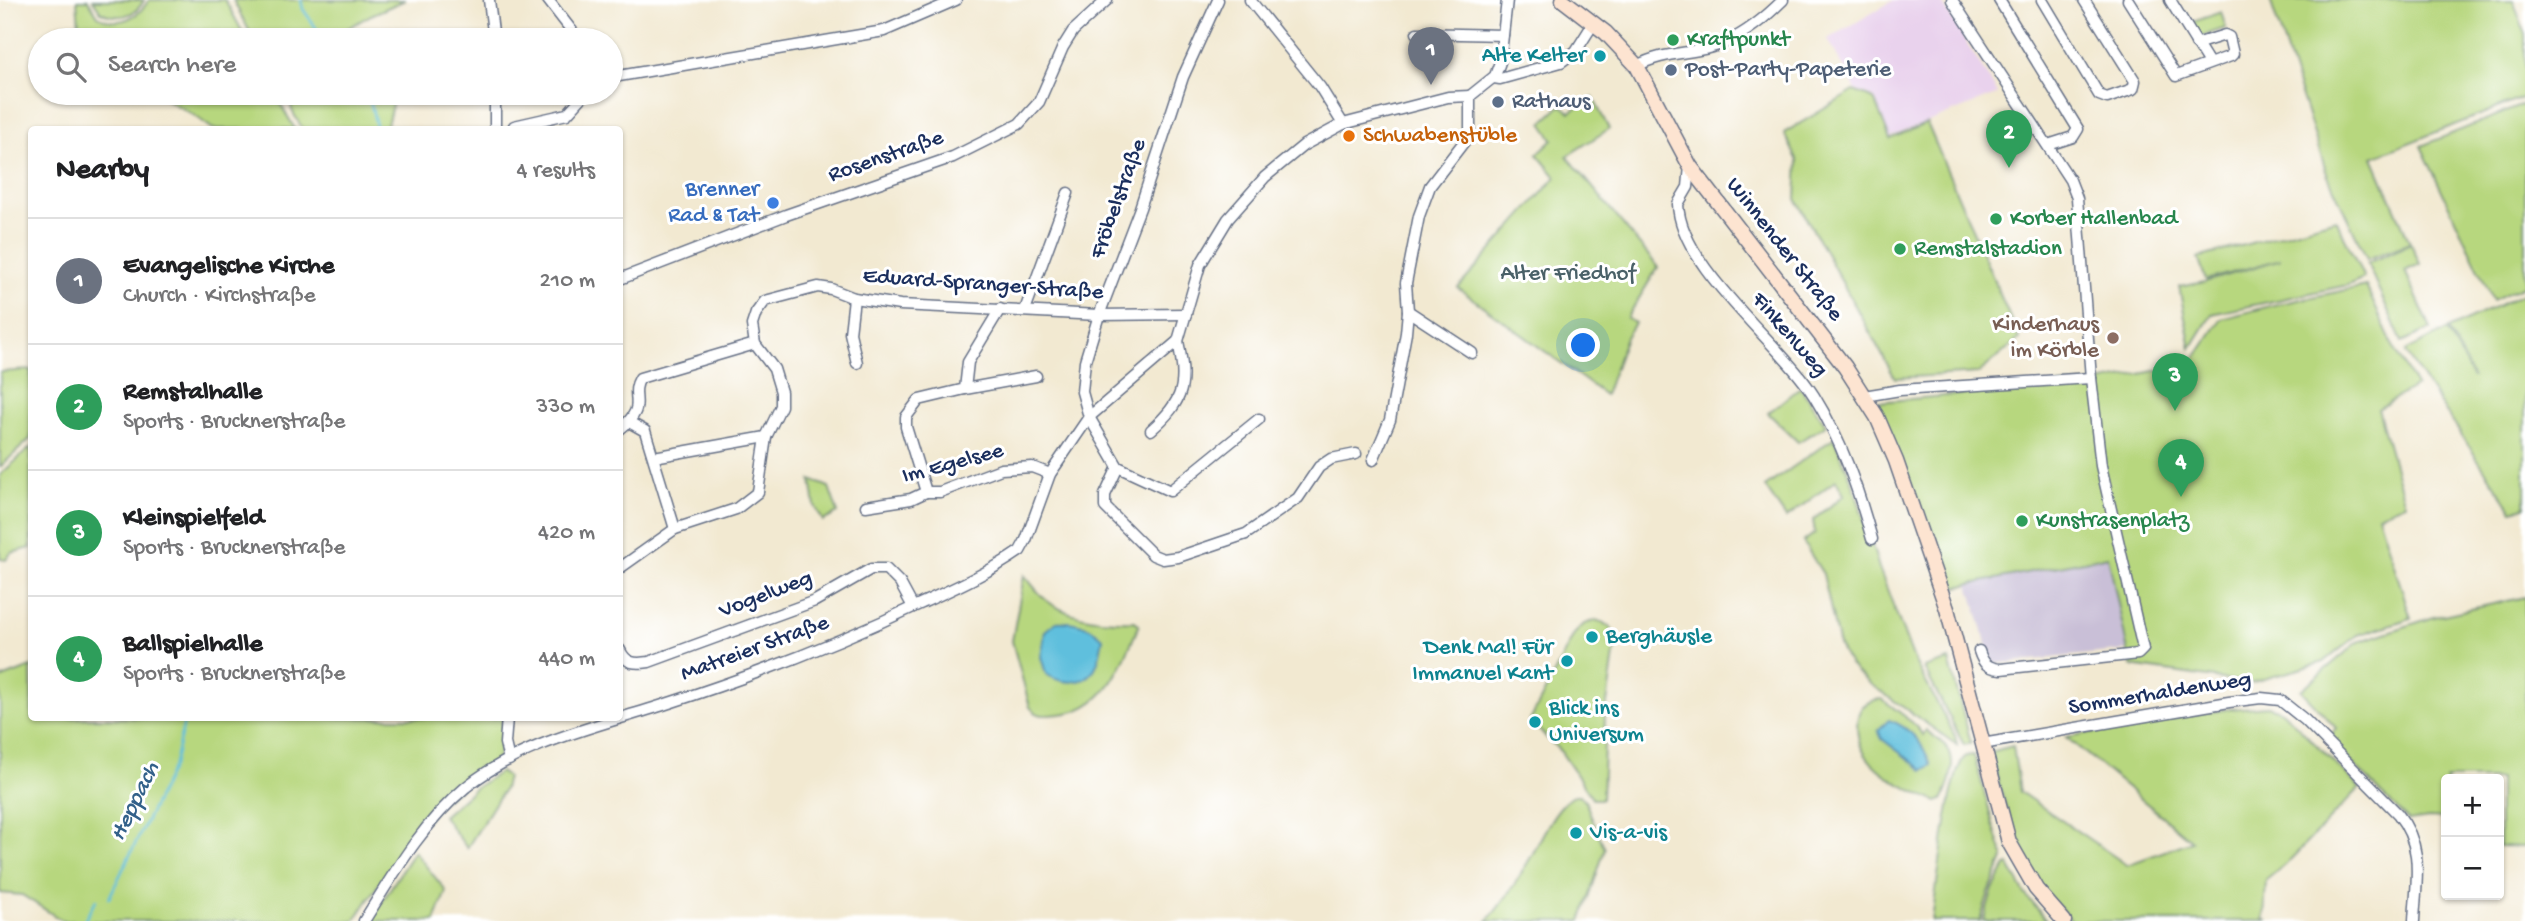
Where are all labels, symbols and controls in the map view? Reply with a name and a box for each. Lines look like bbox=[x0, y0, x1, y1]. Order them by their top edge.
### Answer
pin: 1 bbox=[1408, 27, 1454, 85]
place label: Kraftpunkt bbox=[1687, 27, 1791, 54]
search box bbox=[28, 28, 623, 105]
marker: Kraftpunkt bbox=[1665, 32, 1681, 48]
place label: Alte Kelter bbox=[1482, 43, 1588, 70]
icon: search bbox=[52, 48, 90, 86]
marker: Alte Kelter bbox=[1592, 48, 1608, 64]
text: Search here bbox=[108, 51, 236, 82]
place label: Post-Party-Papeterie bbox=[1684, 57, 1892, 84]
marker: Post-Party-Papeterie bbox=[1663, 62, 1679, 78]
place label: Rathaus bbox=[1512, 89, 1591, 116]
marker: Rathaus bbox=[1490, 94, 1506, 110]
pin: 2 bbox=[1986, 110, 2032, 168]
place label: Schwabenstüble bbox=[1363, 123, 1518, 150]
street label: Rosenstraße bbox=[825, 124, 948, 189]
marker: Schwabenstüble bbox=[1341, 128, 1357, 144]
street label: Fröbelstraße bbox=[1084, 134, 1154, 264]
text: Nearby bbox=[56, 154, 149, 189]
text: 4 results bbox=[516, 158, 595, 185]
street label: Winnender Straße bbox=[1720, 173, 1849, 328]
place label: Brenner Rad & Tat bbox=[668, 177, 761, 230]
marker: Brenner Rad & Tat bbox=[765, 195, 781, 211]
place label: Korber Hallenbad bbox=[2010, 206, 2179, 233]
marker: Korber Hallenbad bbox=[1988, 211, 2004, 227]
place label: Remstalstadion bbox=[1914, 236, 2062, 263]
marker: Remstalstadion bbox=[1892, 241, 1908, 257]
text: Evangelische Kirche bbox=[123, 252, 334, 283]
park label: Alter Friedhof bbox=[1500, 261, 1637, 288]
street label: Eduard-Spranger-Straße bbox=[862, 263, 1105, 307]
text: 1 bbox=[74, 268, 84, 295]
text: 210 m bbox=[540, 268, 595, 295]
text: Church · Kirchstraße bbox=[123, 283, 316, 310]
street label: Finkenweg bbox=[1744, 286, 1833, 383]
place label: Kinderhaus im Körble bbox=[1993, 312, 2100, 365]
your location bbox=[1566, 328, 1600, 362]
marker: Kinderhaus im Körble bbox=[2105, 330, 2121, 346]
pin: 3 bbox=[2152, 353, 2198, 411]
text: Remstalhalle bbox=[123, 378, 262, 409]
text: 2 bbox=[73, 394, 85, 421]
text: 330 m bbox=[536, 394, 595, 421]
text: Sports · Brucknerstraße bbox=[123, 409, 345, 436]
street label: Im Egelsee bbox=[899, 437, 1008, 490]
pin: 4 bbox=[2158, 439, 2204, 497]
text: Kleinspielfeld bbox=[123, 504, 264, 535]
place label: Kunstrasenplatz bbox=[2036, 508, 2190, 535]
marker: Kunstrasenplatz bbox=[2014, 513, 2030, 529]
text: 3 bbox=[73, 520, 85, 547]
text: 420 m bbox=[538, 520, 595, 547]
text: Sports · Brucknerstraße bbox=[123, 535, 345, 562]
street label: Vogelweg bbox=[715, 565, 816, 625]
street label: Matreier Straße bbox=[677, 609, 834, 688]
place label: Berghäusle bbox=[1605, 624, 1713, 651]
marker: Berghäusle bbox=[1584, 629, 1600, 645]
text: Ballspielhalle bbox=[123, 630, 263, 661]
place label: Denk Mal! Für Immanuel Kant bbox=[1412, 635, 1555, 688]
text: 4 bbox=[74, 646, 84, 673]
text: 440 m bbox=[538, 646, 595, 673]
marker: Denk Mal! Für Immanuel Kant bbox=[1559, 653, 1575, 669]
text: Sports · Brucknerstraße bbox=[123, 661, 345, 688]
street label: Sommerhaldenweg bbox=[2067, 666, 2253, 722]
place label: Blick ins Universum bbox=[1548, 696, 1644, 749]
marker: Blick ins Universum bbox=[1527, 714, 1543, 730]
water label: Heppach bbox=[105, 757, 168, 846]
map controls bbox=[2441, 774, 2504, 900]
button: + bbox=[2441, 774, 2504, 837]
place label: Vis-a-vis bbox=[1589, 820, 1668, 847]
marker: Vis-a-vis bbox=[1568, 825, 1584, 841]
button: − bbox=[2441, 837, 2504, 900]

